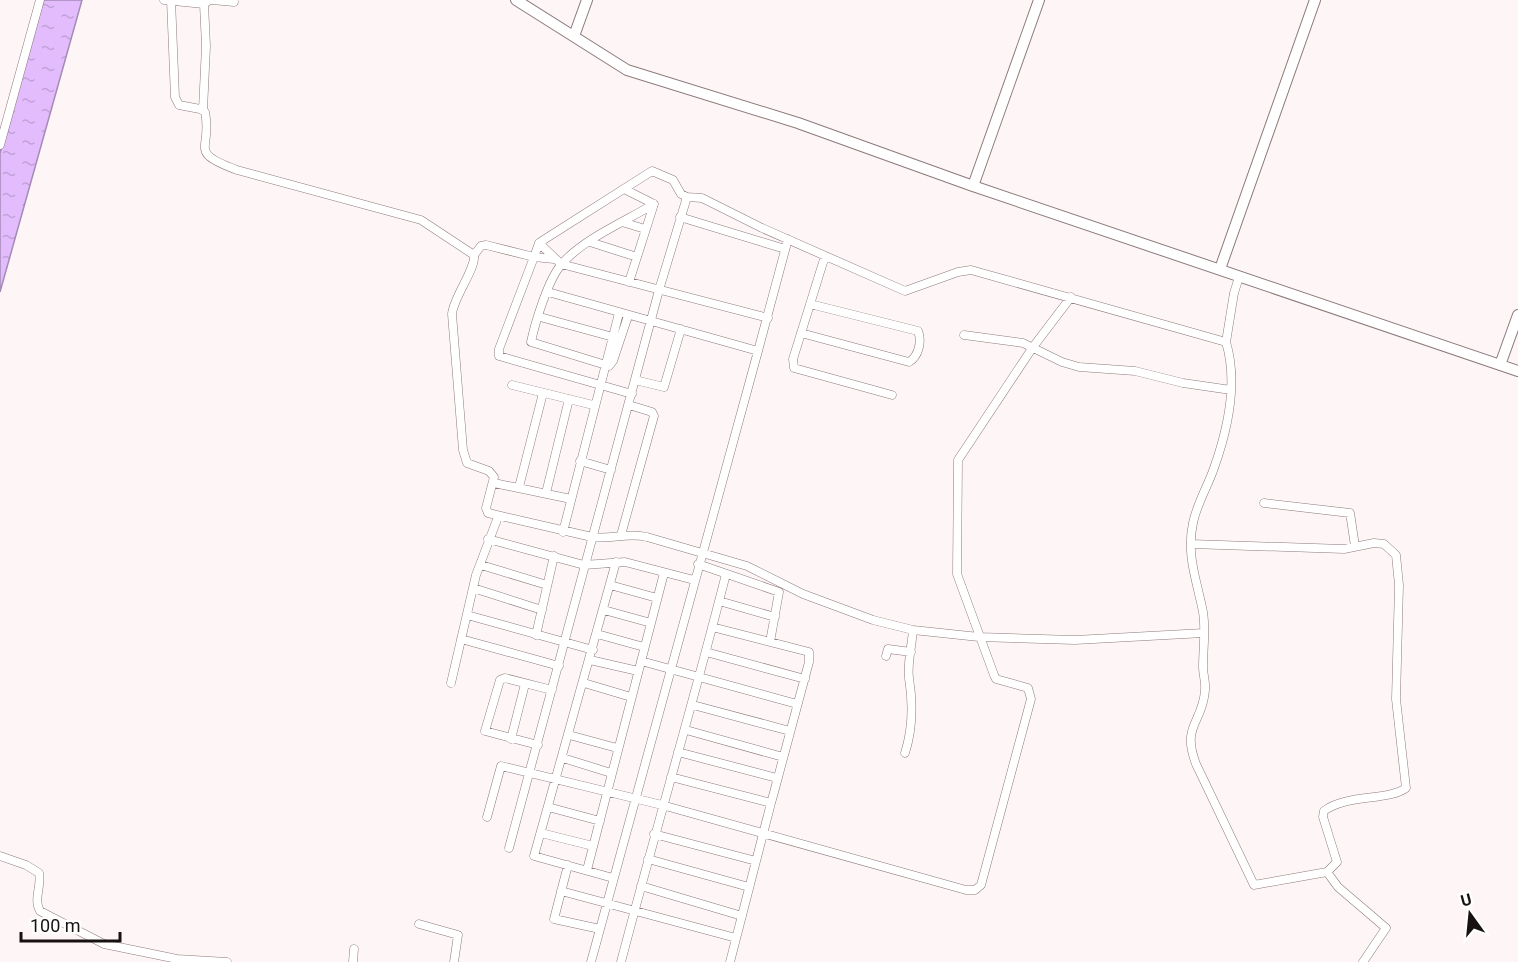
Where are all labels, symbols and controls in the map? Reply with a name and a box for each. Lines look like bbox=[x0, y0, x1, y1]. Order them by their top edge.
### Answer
north arrow bbox=[1440, 884, 1500, 944]
text: U bbox=[1459, 889, 1474, 911]
scale bar bbox=[21, 905, 120, 943]
text: 100 m bbox=[30, 915, 81, 936]

